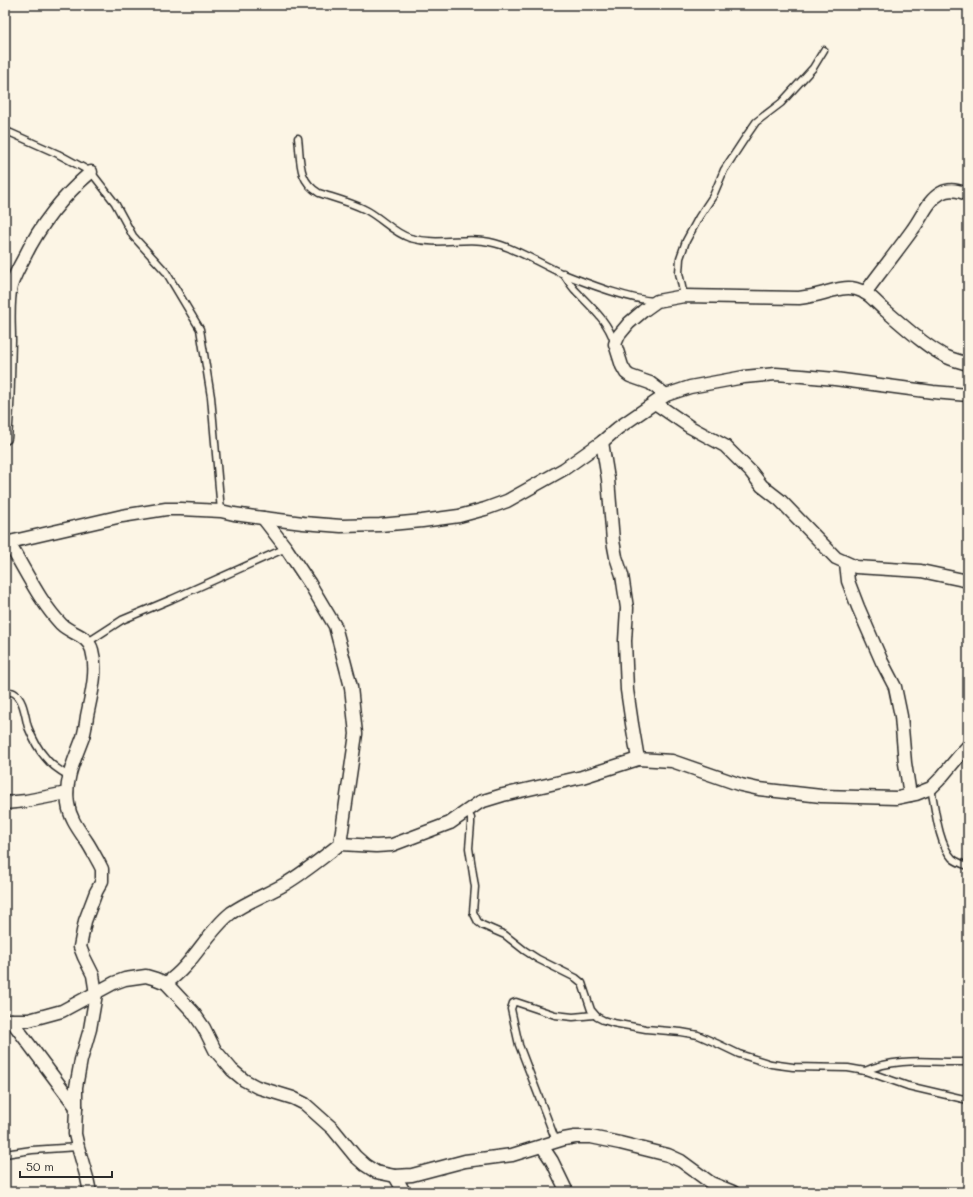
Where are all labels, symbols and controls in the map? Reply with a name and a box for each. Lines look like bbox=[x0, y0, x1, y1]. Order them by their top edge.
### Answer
scale bar bbox=[20, 1153, 112, 1179]
text: 50 m bbox=[26, 1158, 54, 1174]

